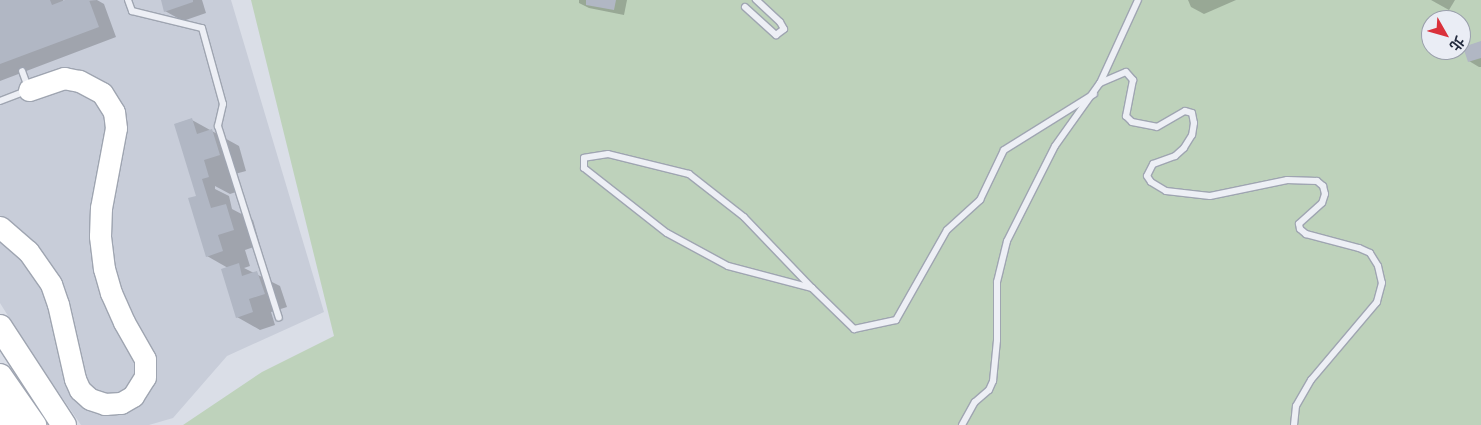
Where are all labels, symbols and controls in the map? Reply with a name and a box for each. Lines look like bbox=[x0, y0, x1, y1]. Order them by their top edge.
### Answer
north arrow bbox=[1421, 10, 1471, 60]
text: 北 bbox=[1446, 33, 1468, 55]

